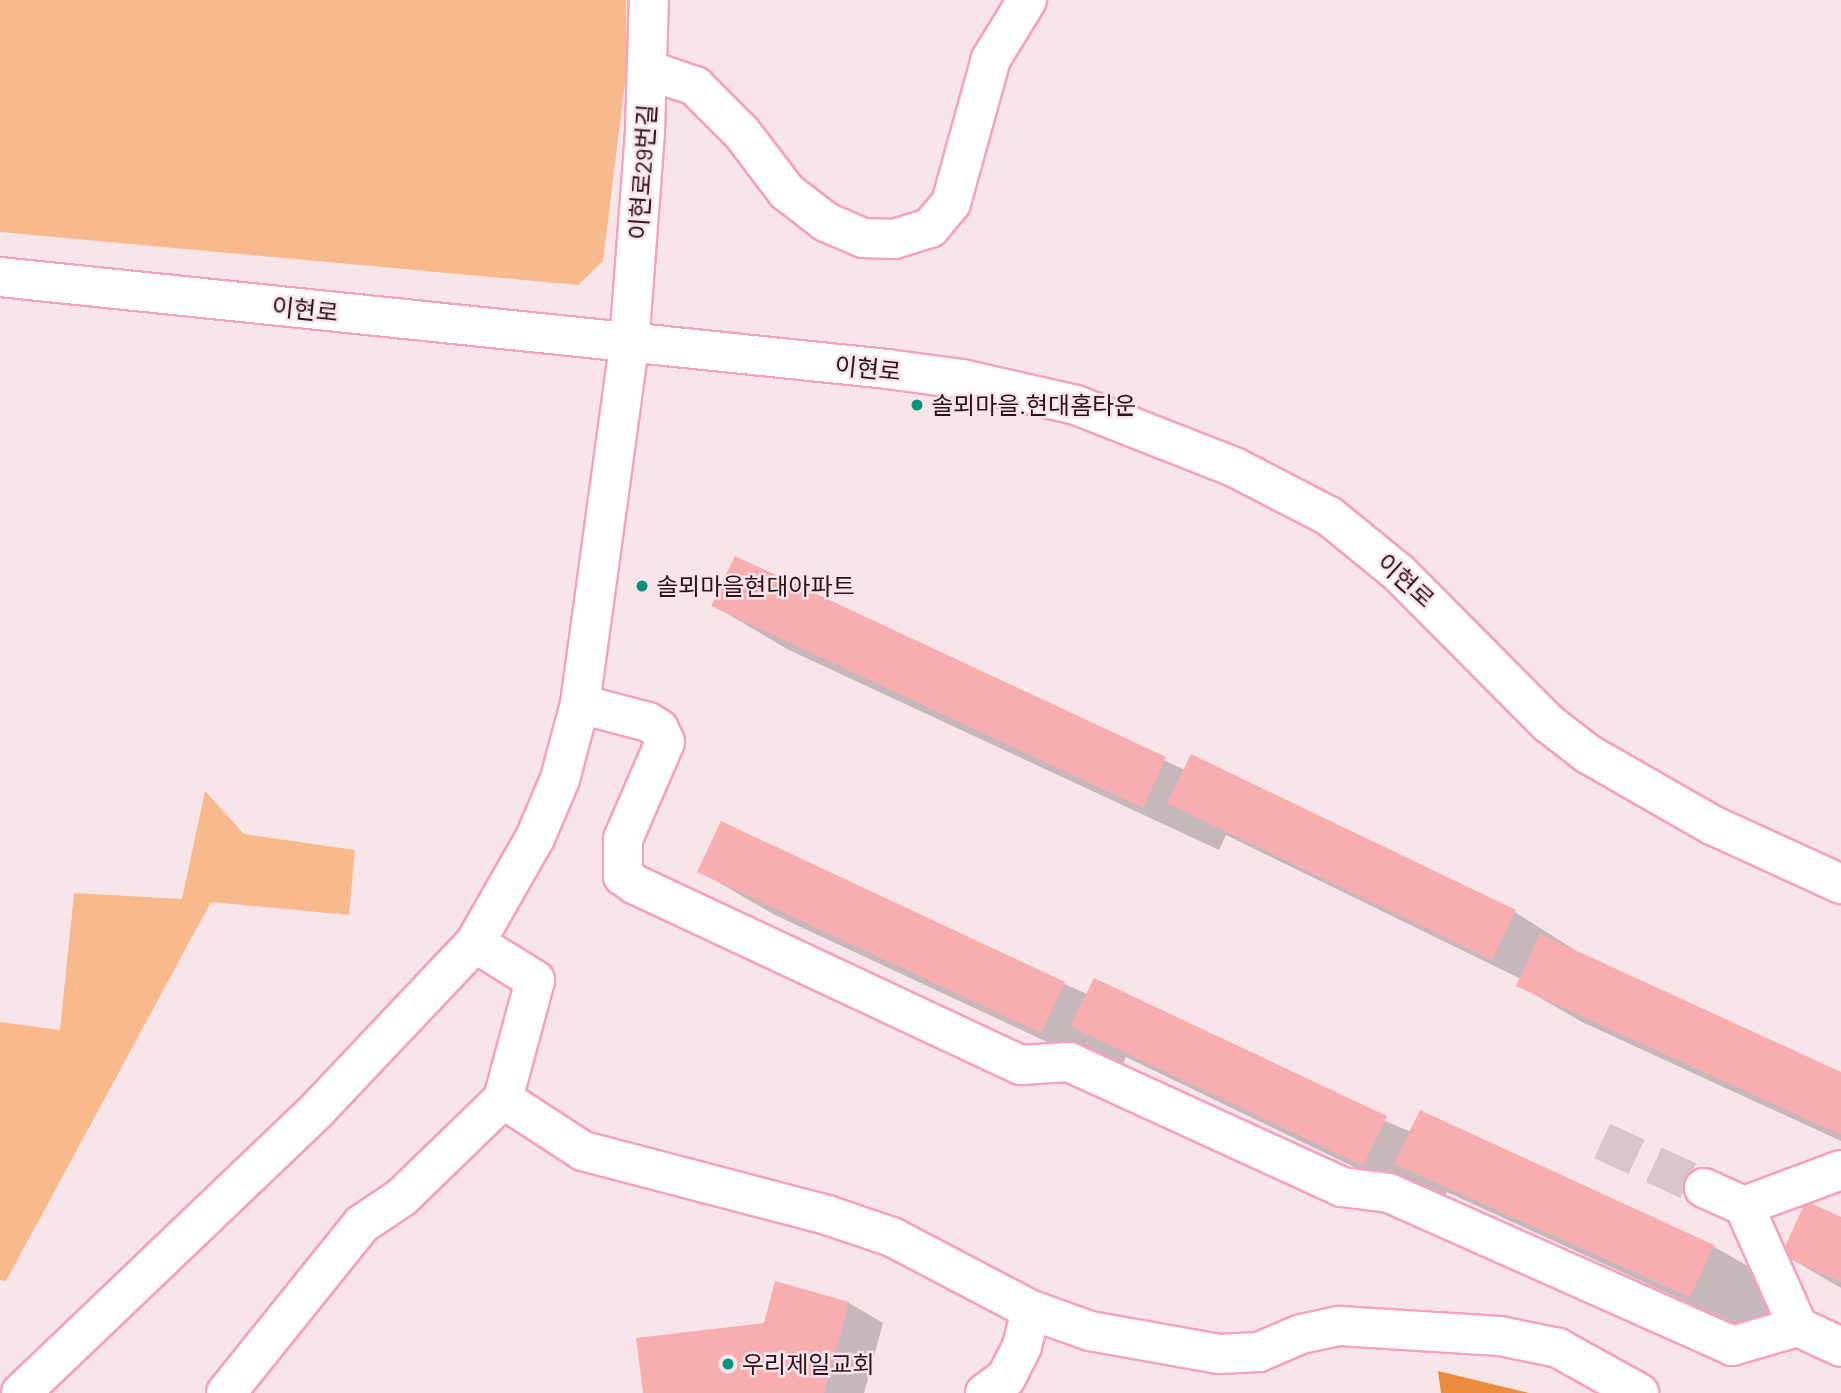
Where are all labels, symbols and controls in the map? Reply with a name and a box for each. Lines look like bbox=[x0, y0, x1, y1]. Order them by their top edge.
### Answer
street label: 이현로29번길 bbox=[623, 103, 661, 241]
street label: 이현로 bbox=[271, 291, 339, 327]
street label: 이현로 bbox=[834, 350, 902, 386]
place label: 솔뫼마을.현대홈타운 bbox=[931, 391, 1136, 419]
marker: 솔뫼마을.현대홈타운 bbox=[909, 397, 925, 413]
street label: 이현로 bbox=[1372, 547, 1440, 613]
place label: 솔뫼마을현대아파트 bbox=[656, 572, 855, 600]
marker: 솔뫼마을현대아파트 bbox=[634, 578, 650, 594]
place label: 우리제일교회 bbox=[742, 1350, 874, 1378]
marker: 우리제일교회 bbox=[720, 1356, 736, 1372]

